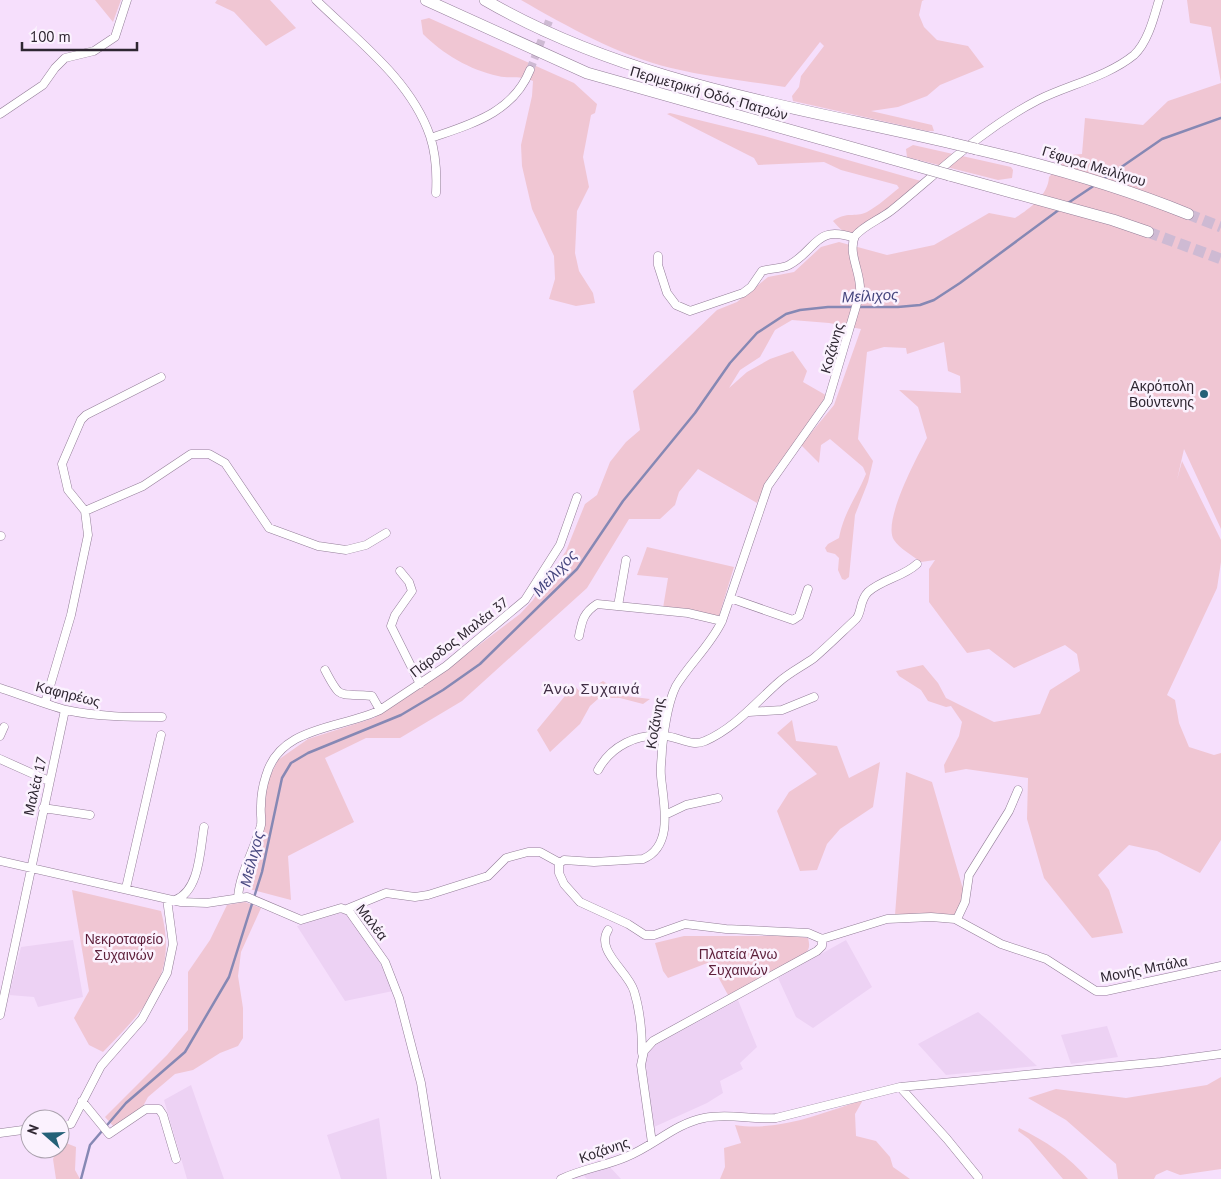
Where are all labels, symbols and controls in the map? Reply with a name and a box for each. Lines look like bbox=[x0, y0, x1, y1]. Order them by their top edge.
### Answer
scale bar bbox=[22, 20, 138, 52]
text: 100 m bbox=[30, 27, 71, 46]
street label: Περιμετρική Οδός Πατρών bbox=[628, 62, 790, 124]
street label: Γέφυρα Μειλίχιου bbox=[1040, 142, 1148, 190]
water label: Μείλιχος bbox=[841, 284, 899, 306]
street label: Κοζάνης bbox=[816, 320, 848, 375]
place label: Ακρόπολη Βούντενης bbox=[1129, 377, 1194, 411]
marker: Ακρόπολη Βούντενης bbox=[1198, 388, 1210, 400]
water label: Μείλιχος bbox=[528, 545, 581, 600]
street label: Πάροδος Μαλέα 37 bbox=[406, 593, 512, 681]
street label: Καφηρέως bbox=[34, 677, 102, 711]
district label: Άνω Συχαινά bbox=[543, 679, 641, 698]
street label: Κοζάνης bbox=[642, 696, 668, 750]
street label: Μαλέα 17 bbox=[19, 755, 51, 817]
water label: Μείλιχος bbox=[235, 828, 268, 889]
street label: Μαλέα bbox=[352, 900, 392, 944]
park label: Νεκροταφείο Συχαινών bbox=[85, 930, 163, 964]
park label: Πλατεία Άνω Συχαινών bbox=[699, 945, 777, 979]
street label: Μονής Μπάλα bbox=[1099, 952, 1189, 986]
north arrow bbox=[20, 1109, 70, 1159]
text: N bbox=[23, 1122, 43, 1137]
street label: Κοζάνης bbox=[577, 1133, 632, 1167]

